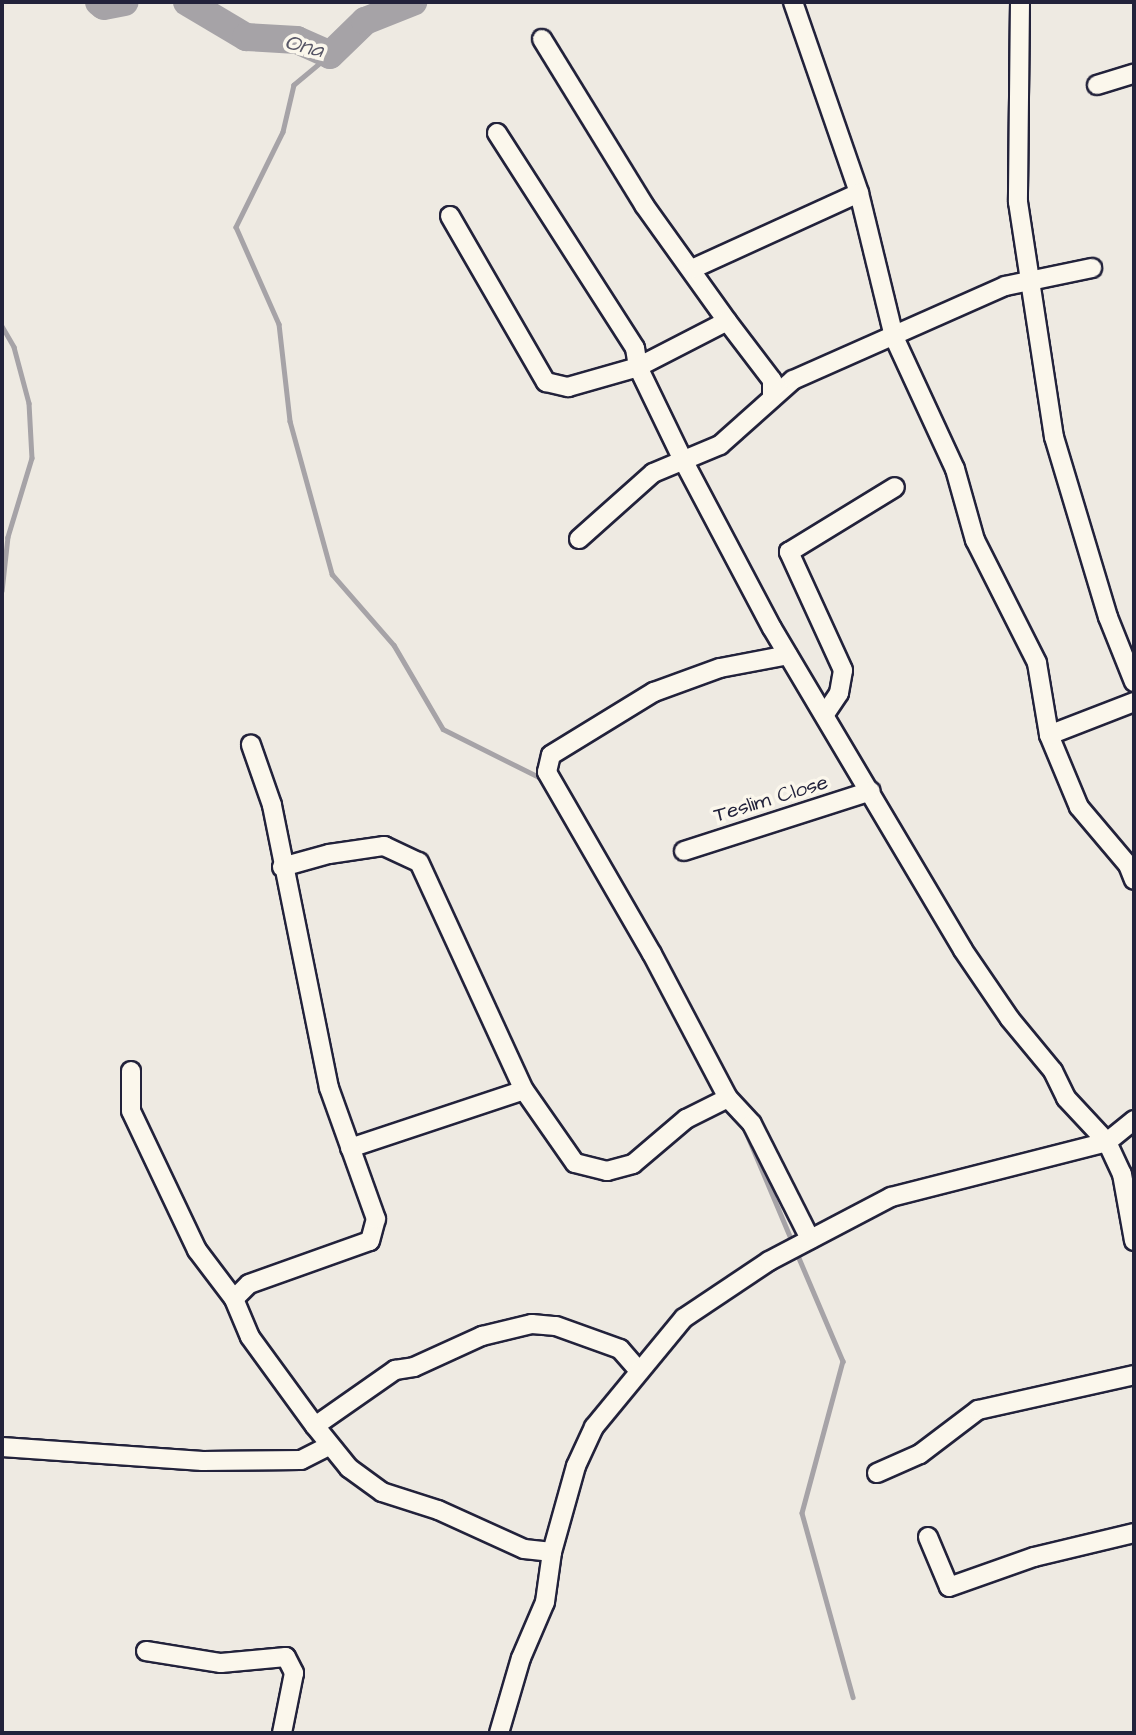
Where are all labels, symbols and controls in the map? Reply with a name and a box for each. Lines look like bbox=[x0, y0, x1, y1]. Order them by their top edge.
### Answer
water label: Ona bbox=[282, 28, 326, 64]
street label: Teslim Close bbox=[711, 770, 831, 828]

